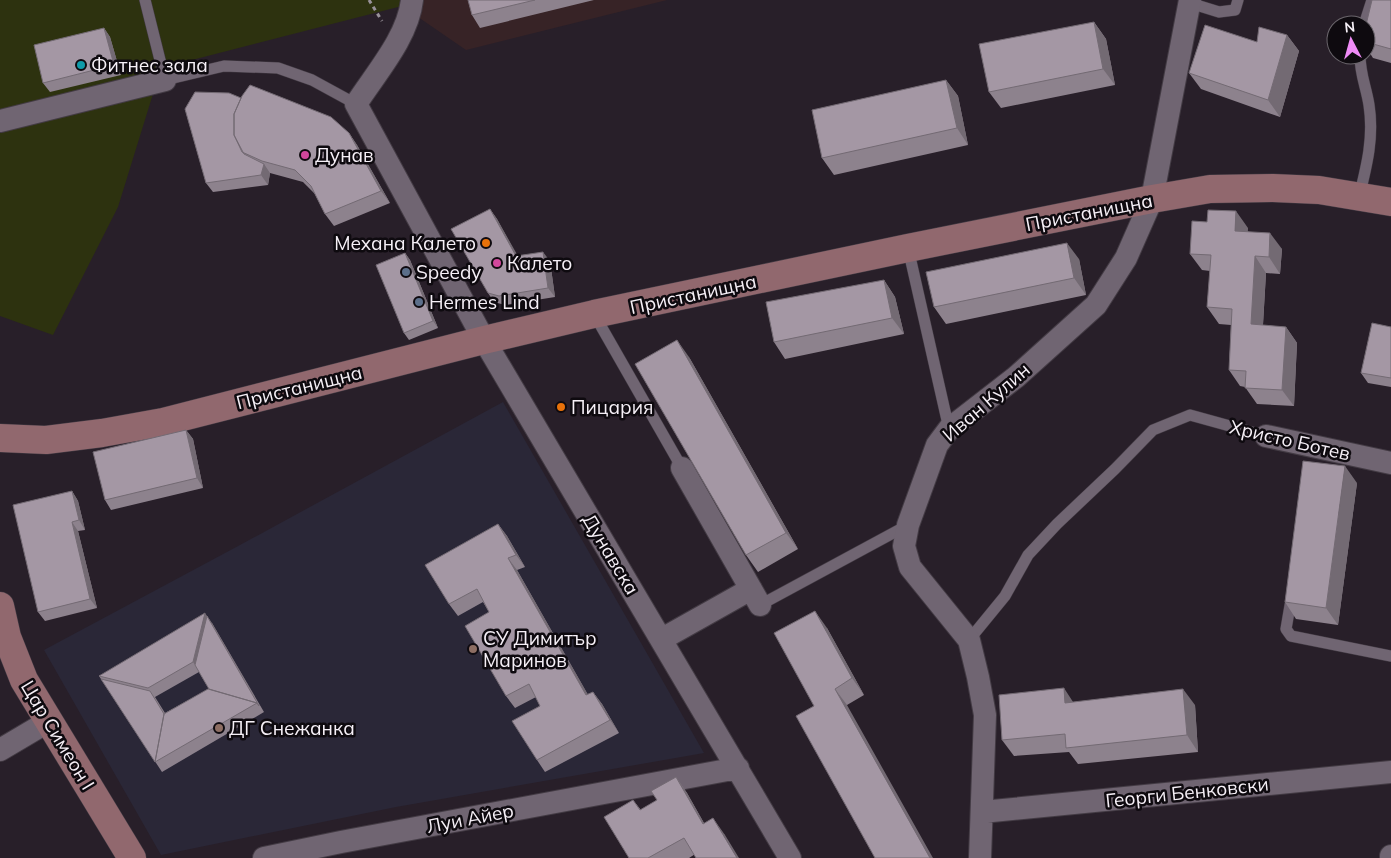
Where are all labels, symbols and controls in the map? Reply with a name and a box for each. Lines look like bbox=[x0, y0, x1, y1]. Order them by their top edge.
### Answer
north arrow bbox=[1326, 15, 1376, 65]
text: N bbox=[1343, 18, 1356, 37]
place label: Фитнес зала bbox=[91, 53, 208, 77]
marker: Фитнес зала bbox=[75, 59, 87, 71]
place label: Дунав bbox=[315, 143, 374, 167]
marker: Дунав bbox=[299, 149, 311, 161]
street label: Пристанищна bbox=[1023, 188, 1155, 236]
place label: Механа Калето bbox=[334, 231, 476, 255]
marker: Механа Калето bbox=[480, 237, 492, 249]
place label: Калето bbox=[507, 251, 572, 275]
marker: Калето bbox=[491, 257, 503, 269]
place label: Speedy bbox=[416, 260, 481, 284]
marker: Speedy bbox=[400, 266, 412, 278]
street label: Пристанищна bbox=[627, 269, 759, 319]
place label: Hermes Lind bbox=[429, 290, 540, 314]
marker: Hermes Lind bbox=[413, 296, 425, 308]
street label: Иван Кулин bbox=[937, 357, 1035, 447]
street label: Пристанищна bbox=[234, 360, 364, 414]
place label: Пицария bbox=[571, 395, 653, 419]
marker: Пицария bbox=[555, 401, 567, 413]
street label: Христо Ботев bbox=[1227, 414, 1353, 466]
street label: Дунавска bbox=[578, 509, 644, 599]
place label: СУ Димитър Маринов bbox=[483, 626, 597, 672]
marker: СУ Димитър Маринов bbox=[467, 643, 479, 655]
street label: Цар Симеон I bbox=[16, 676, 100, 794]
place label: ДГ Снежанка bbox=[229, 716, 355, 740]
marker: ДГ Снежанка bbox=[213, 722, 225, 734]
street label: Георги Бенковски bbox=[1104, 771, 1270, 813]
street label: Луи Айер bbox=[424, 798, 516, 838]

